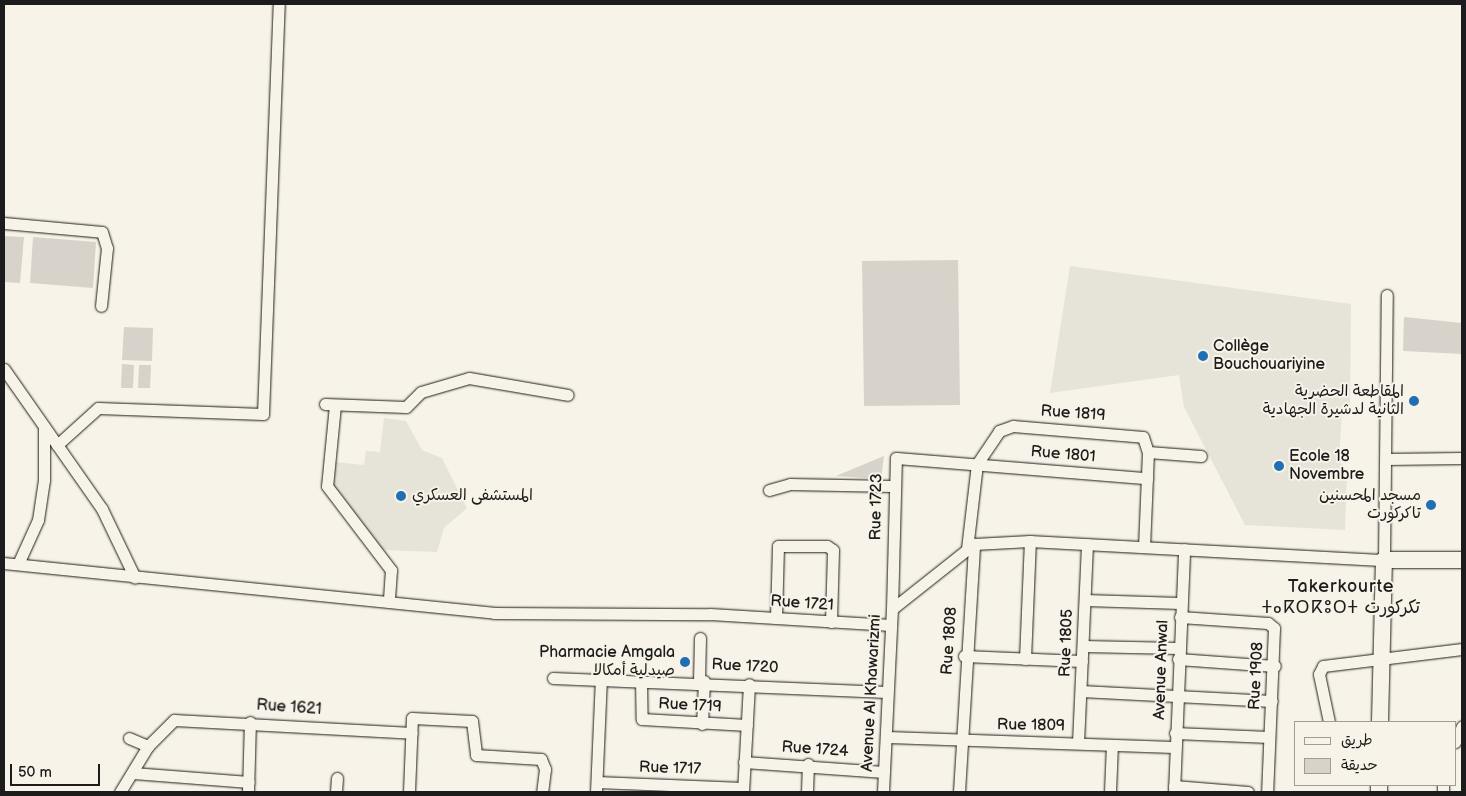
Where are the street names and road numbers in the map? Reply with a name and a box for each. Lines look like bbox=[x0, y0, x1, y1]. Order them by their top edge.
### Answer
street label: Rue 1819 bbox=[1040, 402, 1106, 426]
street label: Rue 1801 bbox=[1030, 443, 1096, 467]
street label: Rue 1723 bbox=[867, 473, 887, 541]
street label: Rue 1721 bbox=[770, 592, 834, 616]
street label: Rue 1808 bbox=[938, 606, 962, 676]
street label: Rue 1805 bbox=[1056, 609, 1078, 677]
street label: Avenue Al Khawarizmi bbox=[858, 614, 886, 772]
street label: Avenue Anwal bbox=[1151, 620, 1173, 720]
street label: Rue 1908 bbox=[1246, 641, 1268, 711]
street label: Rue 1720 bbox=[711, 656, 779, 678]
street label: Rue 1719 bbox=[658, 695, 722, 717]
street label: Rue 1621 bbox=[256, 696, 322, 720]
street label: Rue 1809 bbox=[997, 716, 1065, 736]
street label: Rue 1724 bbox=[781, 738, 849, 762]
street label: Rue 1717 bbox=[639, 758, 701, 780]

